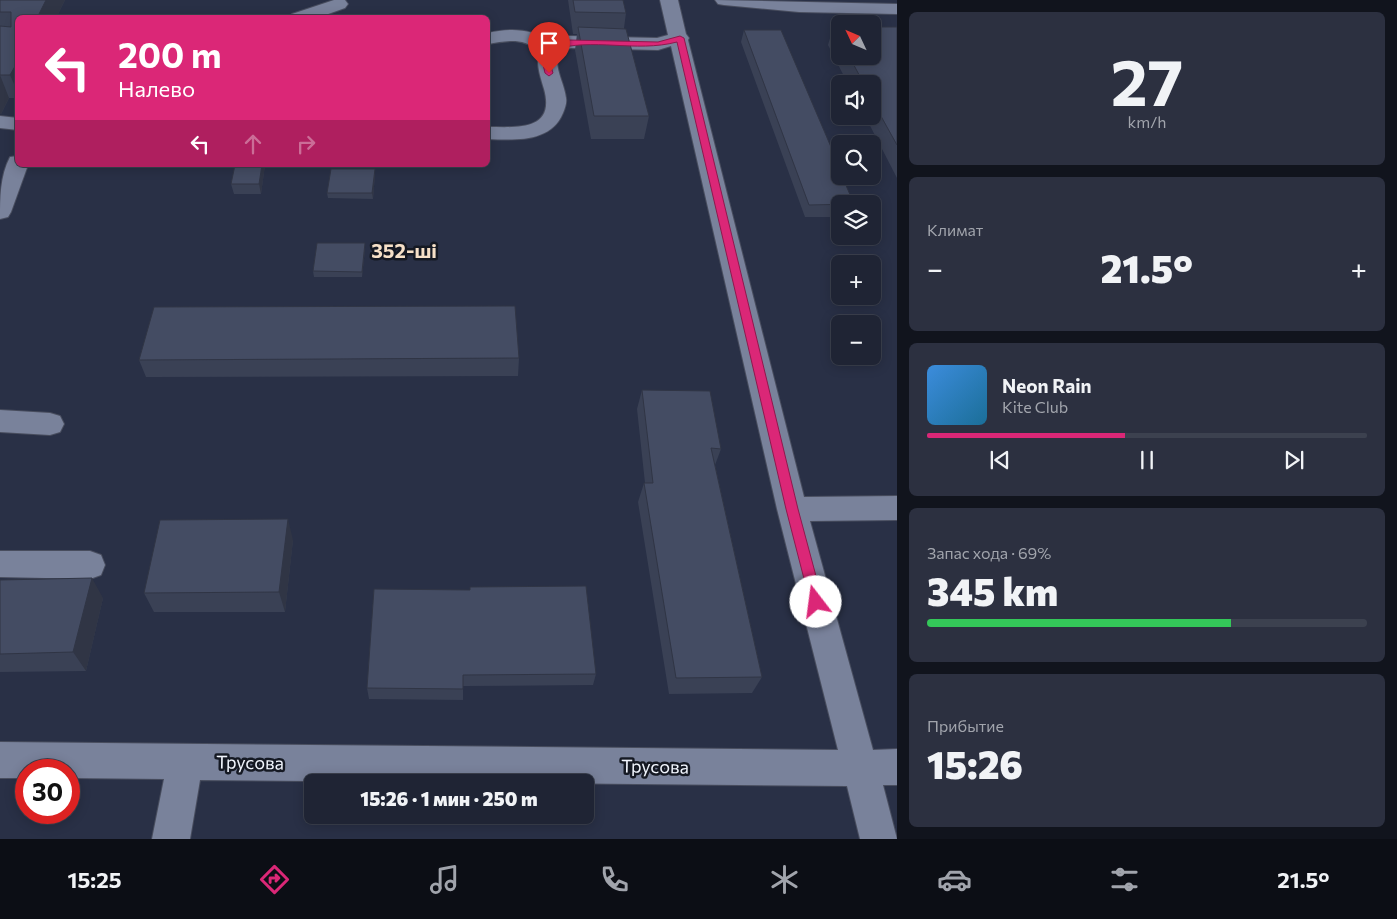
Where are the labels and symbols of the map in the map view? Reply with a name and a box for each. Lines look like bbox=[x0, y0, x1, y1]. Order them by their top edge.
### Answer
north arrow bbox=[831, 15, 881, 65]
pin bbox=[528, 22, 570, 73]
district label: 352-ші bbox=[371, 238, 437, 262]
position arrow bbox=[789, 575, 841, 627]
street label: Трусова bbox=[216, 750, 284, 774]
street label: Трусова bbox=[621, 754, 689, 778]
speed limit sign: 30 bbox=[15, 759, 80, 824]

